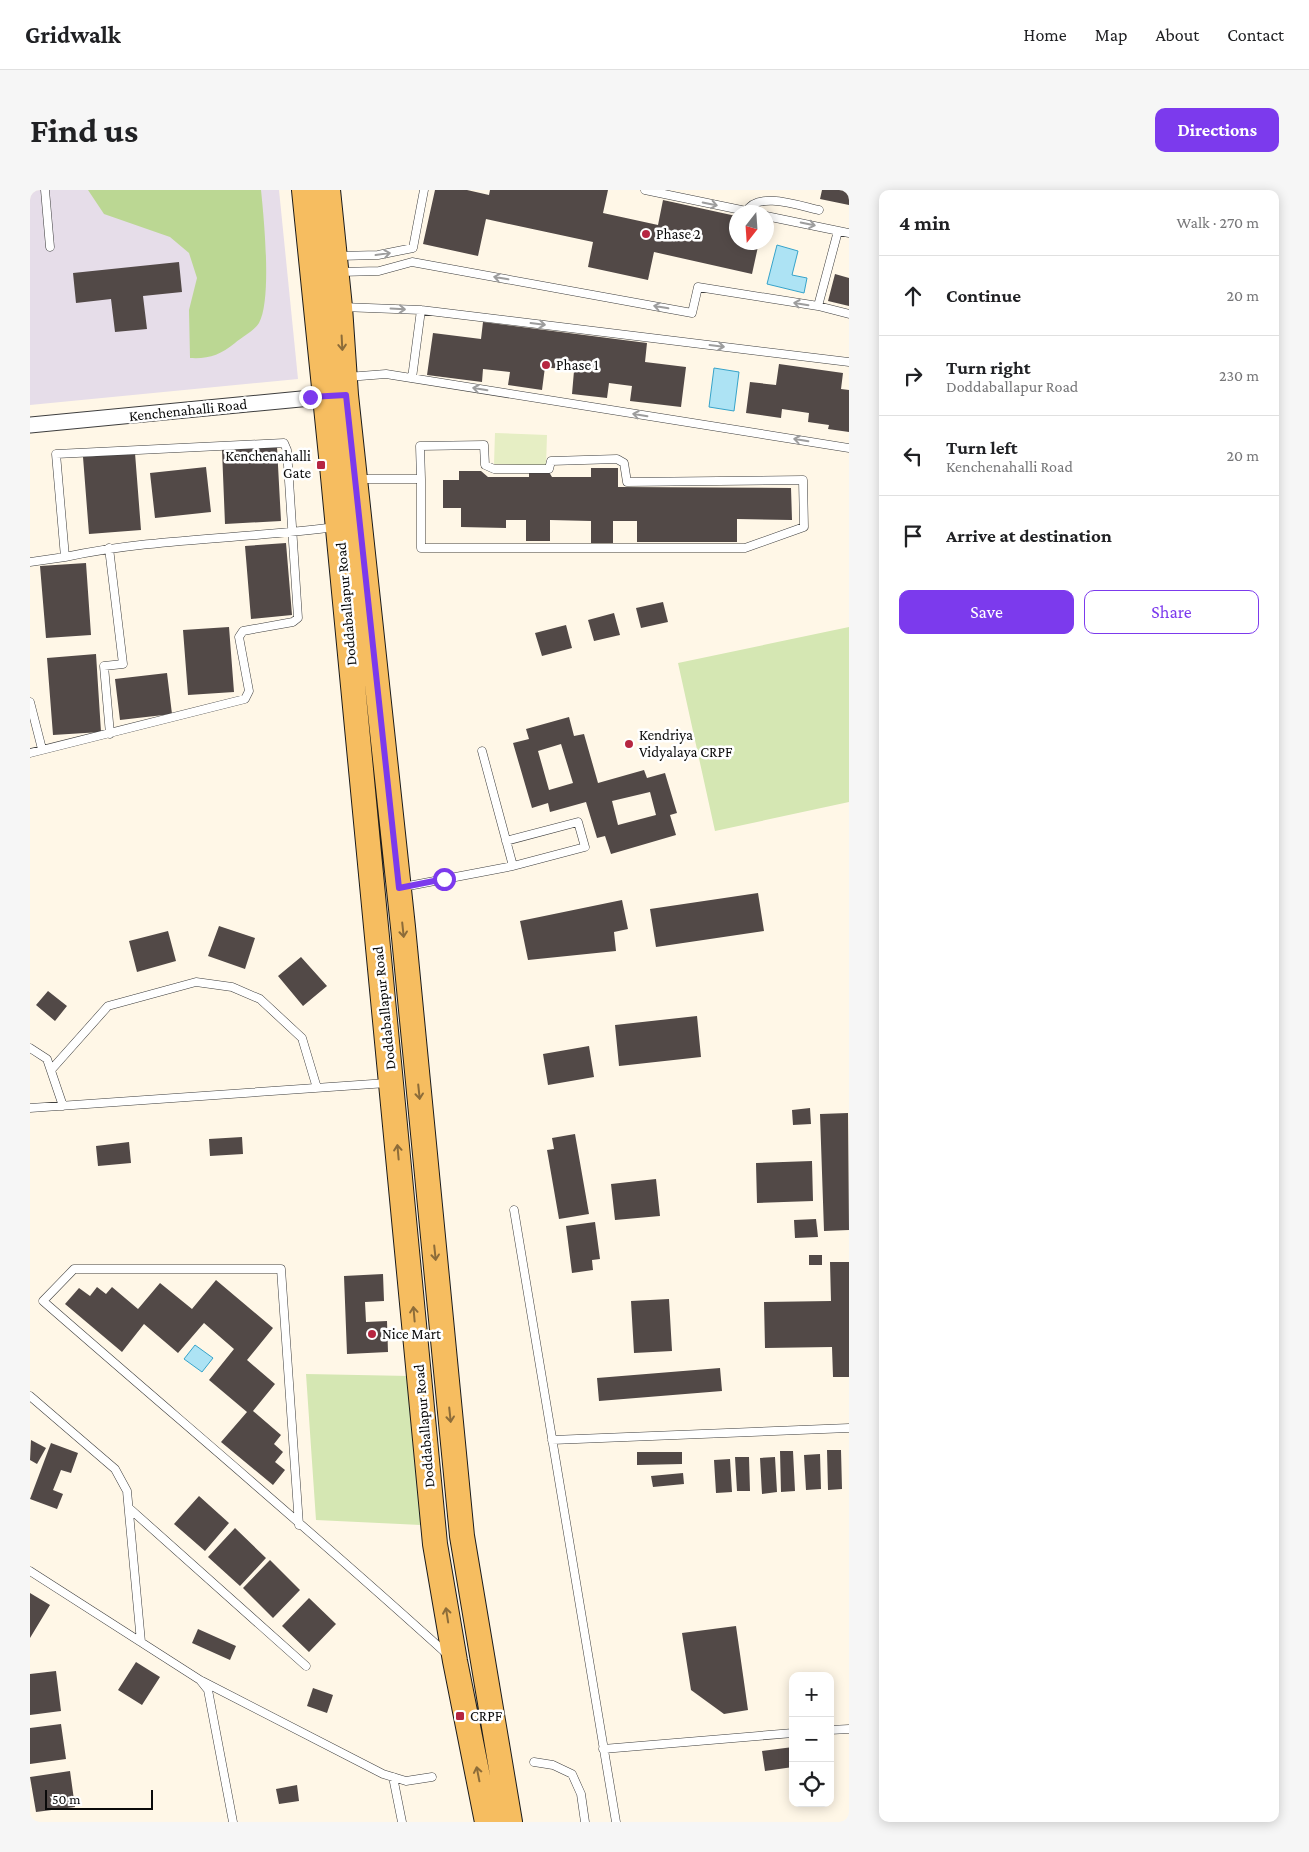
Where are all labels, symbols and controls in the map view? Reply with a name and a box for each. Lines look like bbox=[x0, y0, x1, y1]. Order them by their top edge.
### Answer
text: Gridwalk bbox=[25, 21, 121, 48]
text: Home bbox=[1024, 25, 1067, 45]
text: Map bbox=[1095, 25, 1127, 45]
text: About bbox=[1155, 25, 1199, 45]
text: Contact bbox=[1227, 25, 1284, 45]
button: Directions bbox=[1155, 108, 1279, 152]
text: Find us bbox=[30, 111, 138, 150]
one-way arrow bbox=[702, 200, 718, 209]
north arrow bbox=[729, 205, 774, 250]
text: 4 min bbox=[899, 211, 950, 235]
text: Walk · 270 m bbox=[1177, 214, 1259, 231]
one-way arrow bbox=[799, 220, 815, 230]
place label: Phase 2 bbox=[656, 226, 701, 242]
marker: Phase 2 bbox=[640, 228, 652, 240]
one-way arrow bbox=[374, 248, 390, 258]
one-way arrow bbox=[494, 273, 510, 283]
icon: ahead bbox=[899, 282, 927, 310]
text: Continue bbox=[946, 285, 1021, 306]
text: 20 m bbox=[1226, 287, 1259, 304]
one-way arrow bbox=[794, 298, 810, 308]
one-way arrow bbox=[653, 302, 669, 312]
one-way arrow bbox=[389, 305, 405, 314]
one-way arrow bbox=[530, 320, 546, 330]
one-way arrow bbox=[337, 335, 346, 351]
one-way arrow bbox=[709, 341, 725, 351]
place label: Phase 1 bbox=[556, 357, 599, 373]
text: Turn right bbox=[946, 357, 1031, 378]
marker: Phase 1 bbox=[540, 359, 552, 371]
icon: right bbox=[899, 362, 927, 390]
text: 230 m bbox=[1219, 367, 1259, 384]
text: Doddaballapur Road bbox=[946, 378, 1078, 395]
one-way arrow bbox=[472, 384, 488, 394]
route end bbox=[299, 386, 322, 409]
street label: Kenchenahalli Road bbox=[128, 396, 248, 424]
one-way arrow bbox=[633, 409, 649, 419]
one-way arrow bbox=[793, 435, 809, 445]
text: Turn left bbox=[946, 437, 1018, 458]
icon: left bbox=[899, 442, 927, 470]
text: 20 m bbox=[1226, 447, 1259, 464]
place label: Kenchenahalli Gate bbox=[225, 448, 311, 481]
text: Kenchenahalli Road bbox=[946, 458, 1073, 475]
marker: Kenchenahalli Gate bbox=[315, 459, 327, 471]
icon: arrive bbox=[899, 522, 927, 550]
text: Arrive at destination bbox=[946, 525, 1112, 546]
street label: Doddaballapur Road bbox=[333, 541, 360, 666]
button: Save bbox=[899, 590, 1074, 634]
button: Share bbox=[1084, 590, 1259, 634]
place label: Kendriya Vidyalaya CRPF bbox=[639, 727, 733, 761]
marker: Kendriya Vidyalaya CRPF bbox=[623, 738, 635, 750]
route start bbox=[433, 868, 456, 891]
one-way arrow bbox=[398, 921, 408, 937]
street label: Doddaballapur Road bbox=[370, 945, 399, 1071]
one-way arrow bbox=[414, 1083, 424, 1099]
one-way arrow bbox=[394, 1145, 403, 1161]
one-way arrow bbox=[430, 1245, 439, 1261]
one-way arrow bbox=[409, 1306, 419, 1322]
place label: Nice Mart bbox=[382, 1326, 442, 1342]
marker: Nice Mart bbox=[366, 1328, 378, 1340]
street label: Doddaballapur Road bbox=[411, 1363, 438, 1488]
one-way arrow bbox=[446, 1407, 455, 1423]
one-way arrow bbox=[442, 1607, 452, 1623]
map controls bbox=[789, 1672, 834, 1807]
button: + bbox=[789, 1672, 834, 1717]
place label: CRPF bbox=[470, 1708, 503, 1724]
marker: CRPF bbox=[454, 1710, 466, 1722]
button: − bbox=[789, 1717, 834, 1762]
button: locate bbox=[789, 1762, 834, 1807]
one-way arrow bbox=[472, 1767, 482, 1783]
scale bar bbox=[45, 1787, 152, 1810]
text: 50 m bbox=[52, 1791, 80, 1807]

